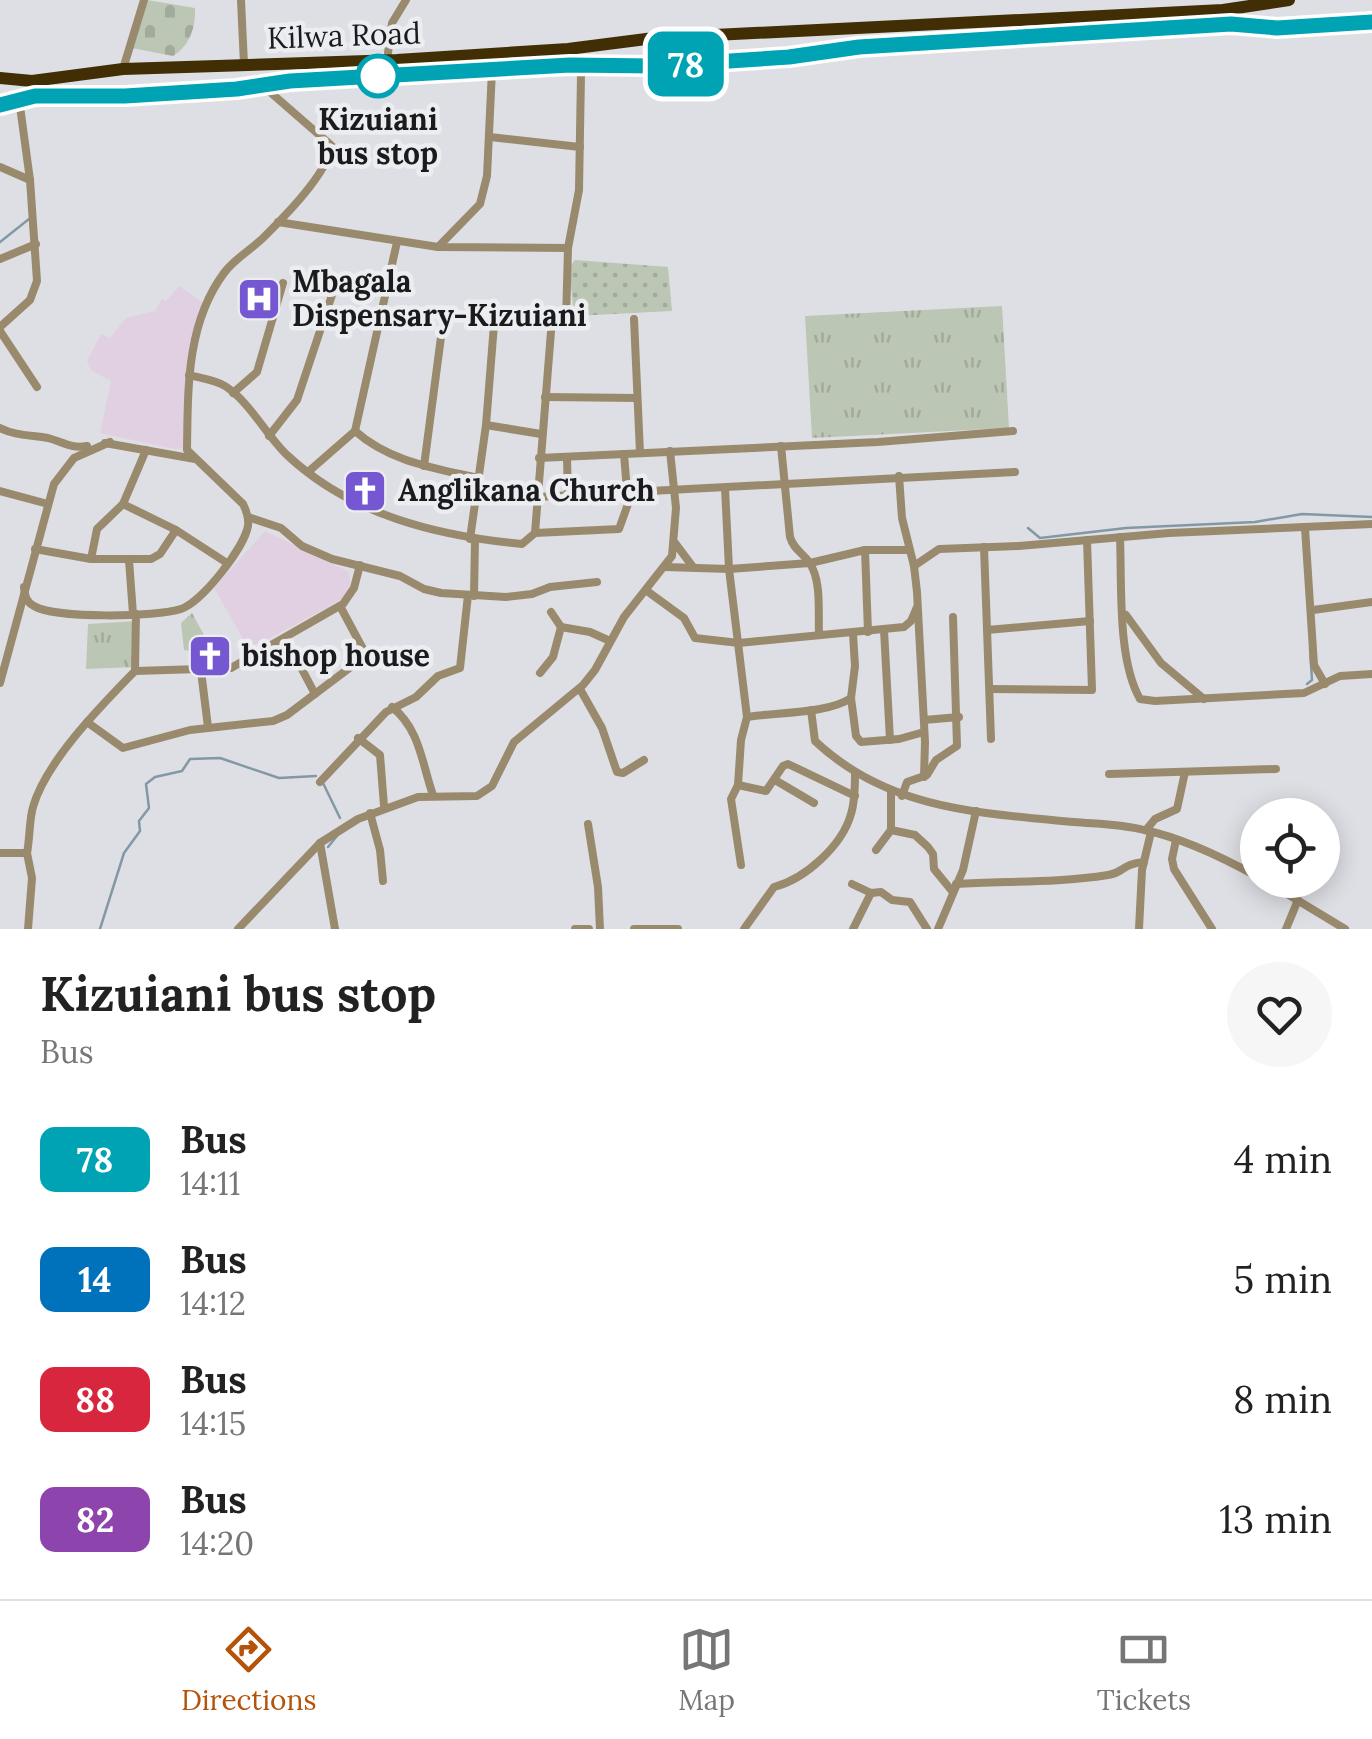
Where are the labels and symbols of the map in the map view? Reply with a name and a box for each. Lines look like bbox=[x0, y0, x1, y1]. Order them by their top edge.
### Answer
street label: Kilwa Road bbox=[267, 13, 421, 57]
line badge: 78 bbox=[641, 32, 731, 96]
marker: Kizuiani bus stop bbox=[357, 55, 399, 97]
place label: Kizuiani bus stop bbox=[317, 100, 438, 172]
place label: Mbagala Dispensary-Kizuiani bbox=[292, 262, 587, 335]
hospital icon: Mbagala Dispensary-Kizuiani bbox=[236, 276, 282, 322]
church icon: Anglikana Church bbox=[342, 468, 388, 514]
place label: Anglikana Church bbox=[398, 471, 655, 510]
church icon: bishop house bbox=[187, 633, 233, 679]
place label: bishop house bbox=[241, 636, 430, 674]

